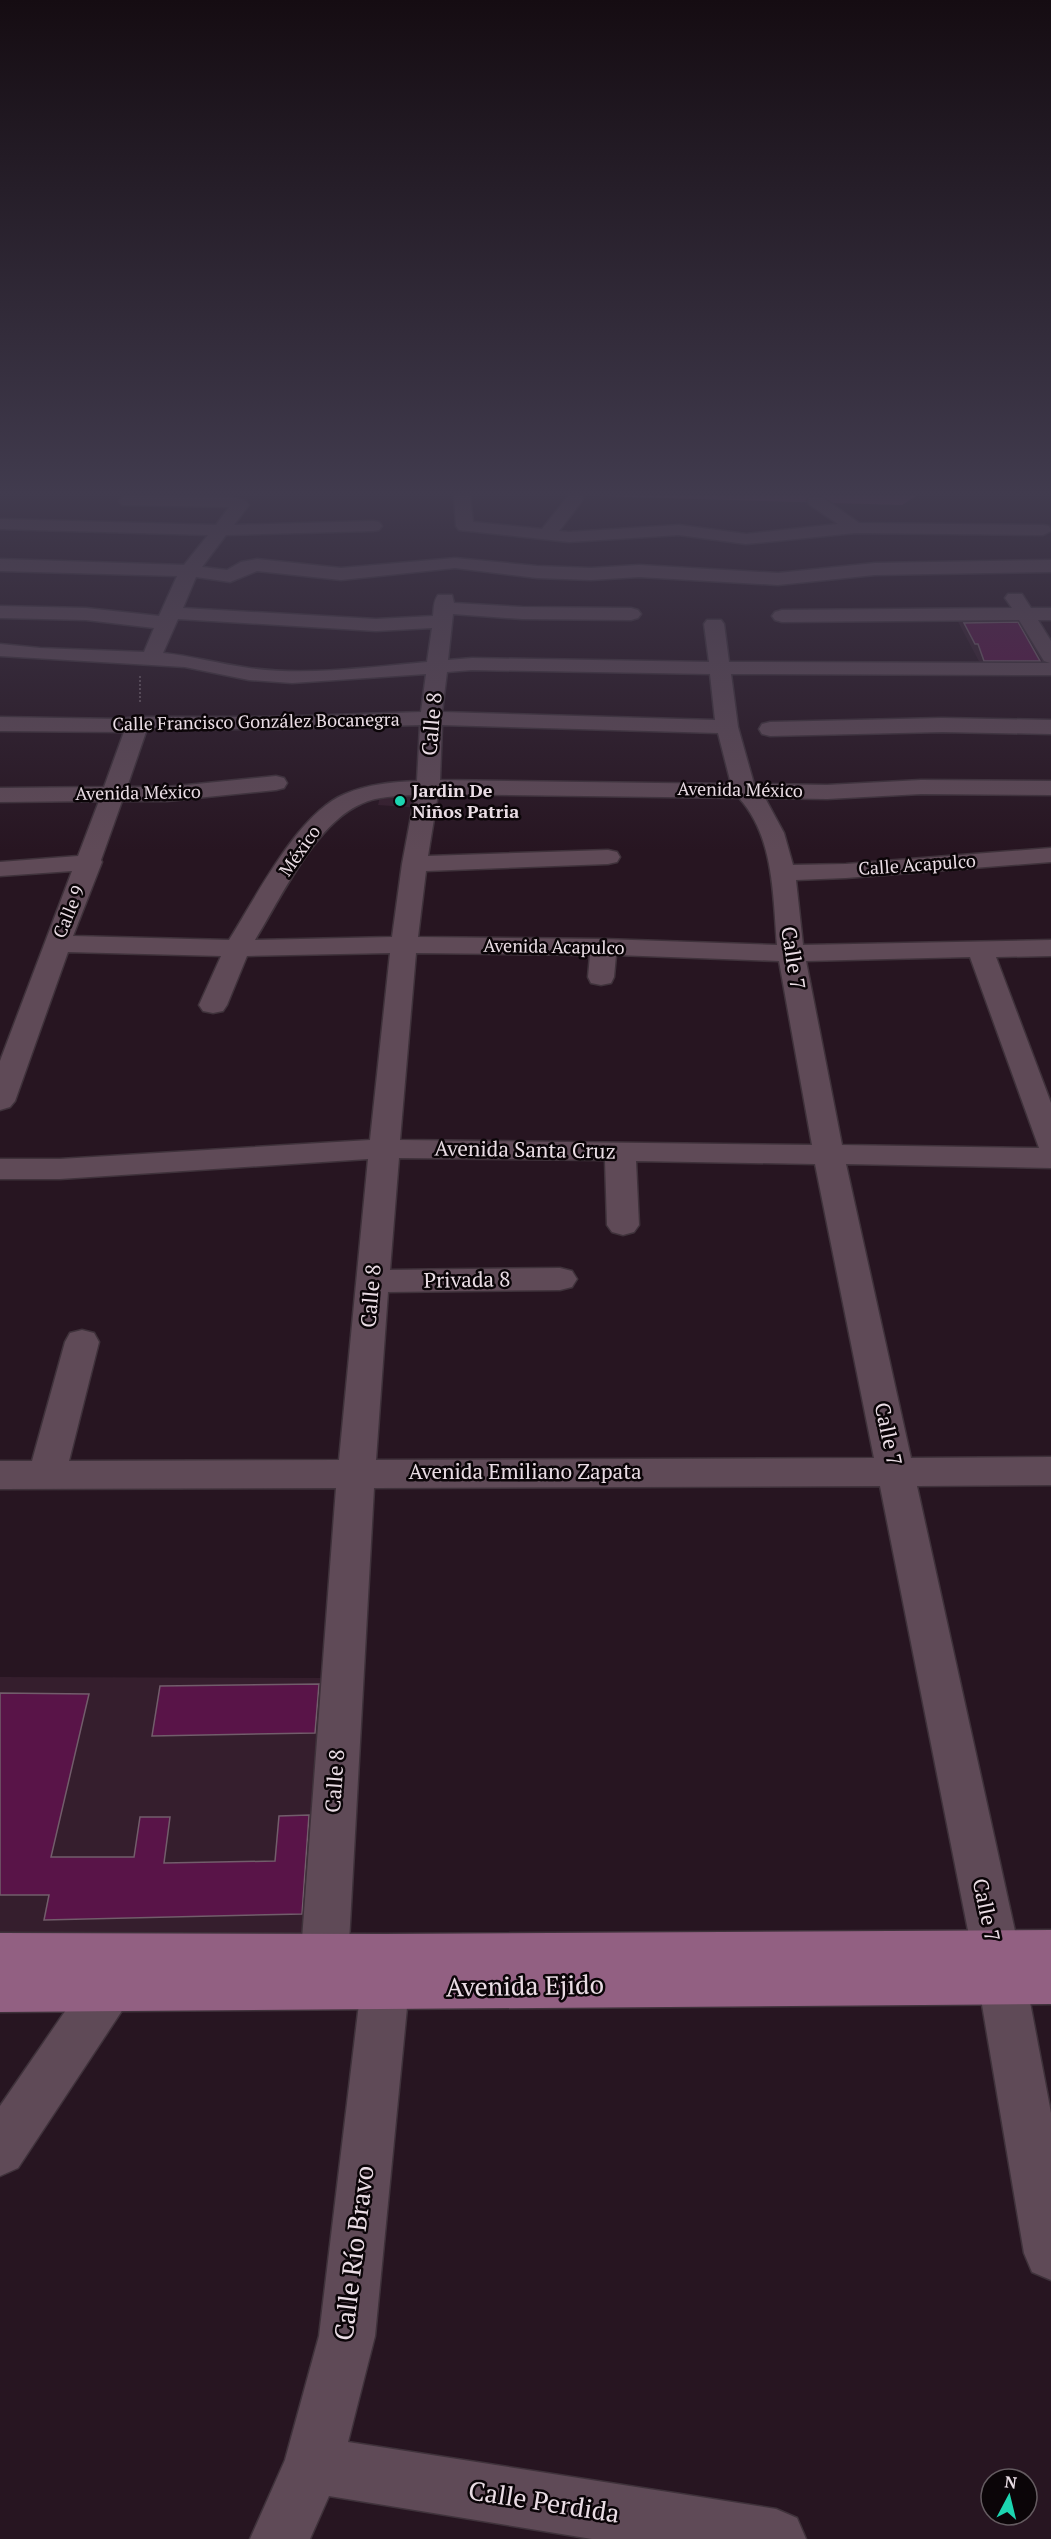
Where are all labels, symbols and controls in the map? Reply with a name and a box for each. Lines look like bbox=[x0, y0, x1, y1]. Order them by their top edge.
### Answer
street label: Calle 8 bbox=[414, 691, 448, 757]
street label: Calle Francisco González Bocanegra bbox=[112, 706, 400, 736]
street label: Avenida México bbox=[677, 776, 803, 802]
place label: Jardin De Niños Patria bbox=[412, 778, 519, 823]
street label: Avenida México bbox=[75, 779, 201, 805]
marker: Jardin De Niños Patria bbox=[393, 794, 407, 808]
street label: México bbox=[273, 820, 325, 881]
street label: Calle Acapulco bbox=[857, 848, 977, 880]
street label: Calle 9 bbox=[47, 882, 89, 941]
street label: Calle 7 bbox=[775, 924, 813, 991]
street label: Avenida Acapulco bbox=[483, 933, 625, 959]
street label: Avenida Santa Cruz bbox=[434, 1133, 616, 1165]
street label: Calle 8 bbox=[353, 1263, 387, 1329]
street label: Privada 8 bbox=[423, 1264, 511, 1294]
street label: Calle 7 bbox=[869, 1400, 909, 1468]
street label: Avenida Emiliano Zapata bbox=[408, 1457, 642, 1485]
street label: Calle 8 bbox=[318, 1748, 350, 1814]
street label: Calle 7 bbox=[967, 1876, 1007, 1944]
street label: Avenida Ejido bbox=[446, 1967, 604, 2003]
street label: Calle Río Bravo bbox=[325, 2163, 381, 2342]
north arrow bbox=[979, 2467, 1039, 2527]
text: N bbox=[1003, 2470, 1018, 2494]
street label: Calle Perdida bbox=[466, 2472, 622, 2530]

